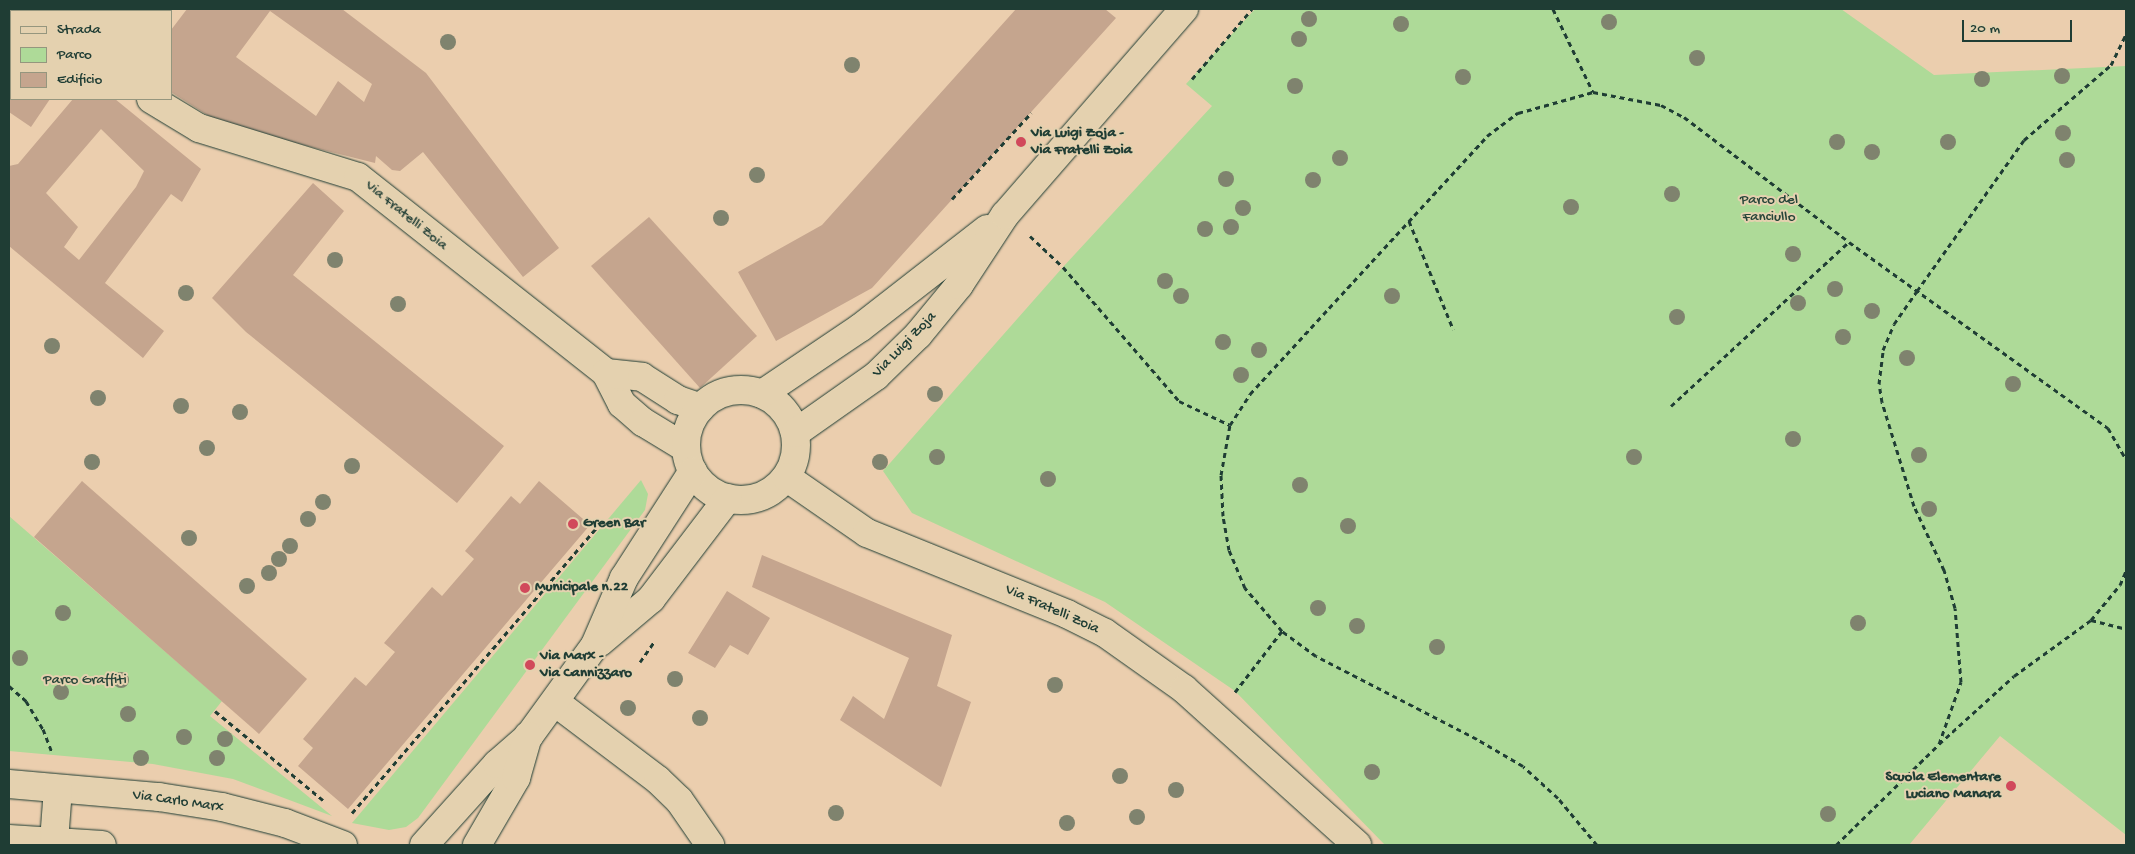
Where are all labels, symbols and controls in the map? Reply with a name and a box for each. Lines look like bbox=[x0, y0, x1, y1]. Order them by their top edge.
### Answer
legend bbox=[10, 10, 172, 100]
scale bar bbox=[1965, 10, 2075, 42]
text: 20 m bbox=[1970, 20, 2000, 38]
text: Strada bbox=[57, 21, 101, 39]
text: Parco bbox=[57, 46, 92, 64]
text: Edificio bbox=[57, 71, 102, 89]
place label: Via Luigi Zoja - Via Fratelli Zoia bbox=[1031, 124, 1132, 159]
marker: Via Luigi Zoja - Via Fratelli Zoia bbox=[1015, 136, 1027, 148]
street label: Via Fratelli Zoia bbox=[361, 177, 451, 255]
park label: Parco del Fanciullo bbox=[1740, 191, 1798, 226]
street label: Via Luigi Zoja bbox=[869, 308, 941, 382]
place label: Green Bar bbox=[583, 515, 645, 533]
marker: Green Bar bbox=[567, 518, 579, 530]
place label: Municipale n.22 bbox=[535, 579, 628, 597]
street label: Via Fratelli Zoia bbox=[1002, 581, 1102, 639]
marker: Municipale n.22 bbox=[519, 582, 531, 594]
place label: Via Marx - Via Cannizzaro bbox=[540, 647, 632, 682]
marker: Via Marx - Via Cannizzaro bbox=[524, 659, 536, 671]
park label: Parco Graffiti bbox=[43, 672, 127, 690]
place label: Scuola Elementare Luciano Manara bbox=[1886, 768, 2001, 803]
marker: Scuola Elementare Luciano Manara bbox=[2005, 780, 2017, 792]
street label: Via Carlo Marx bbox=[131, 787, 225, 817]

